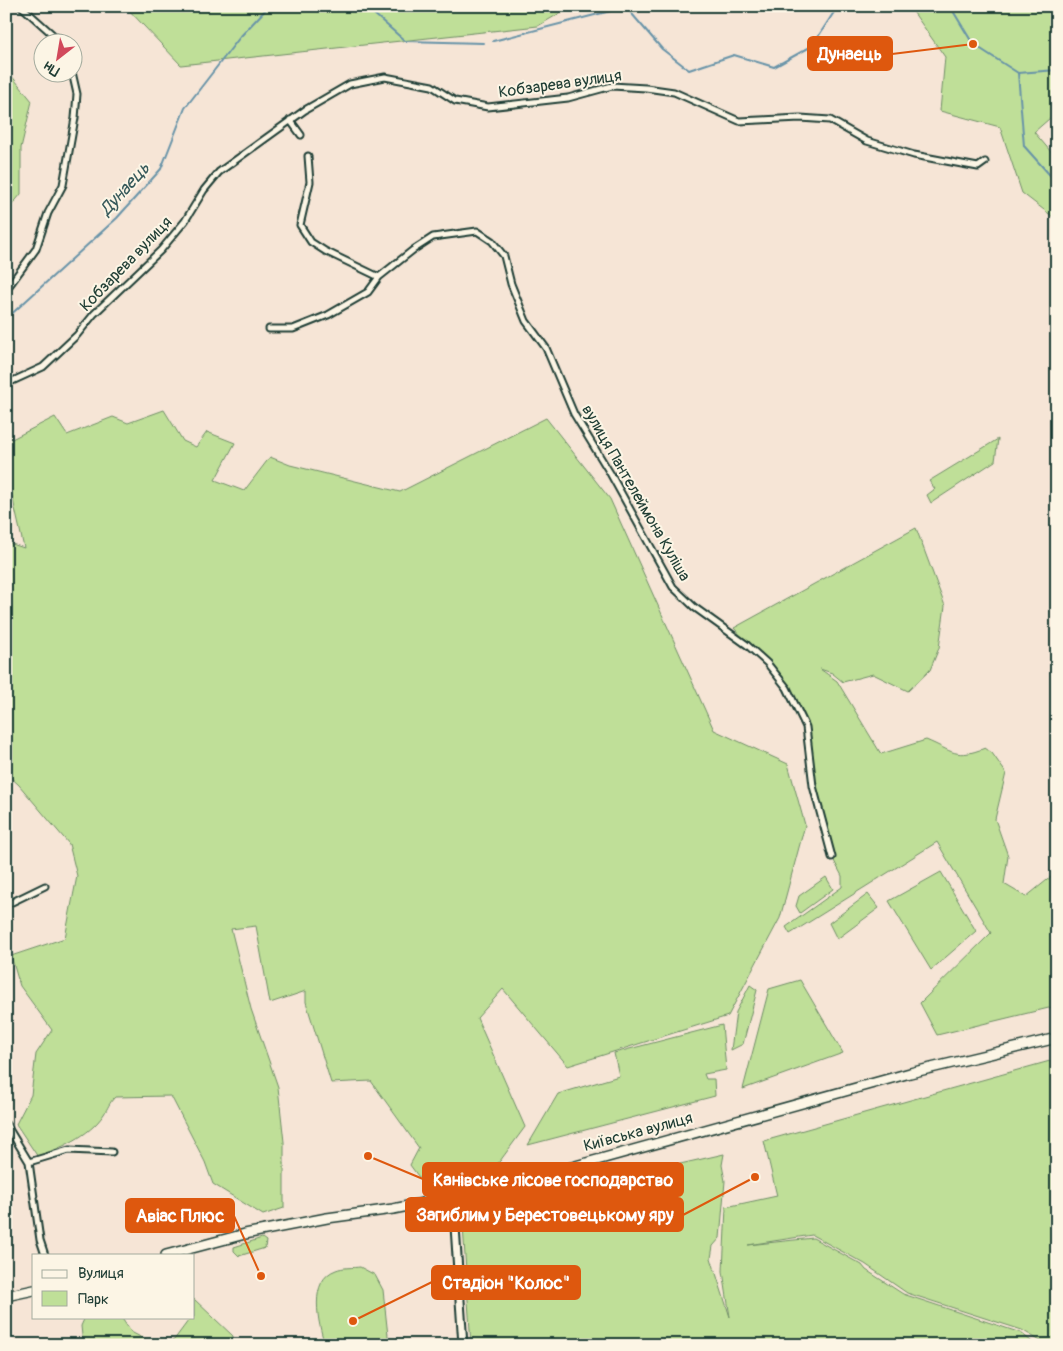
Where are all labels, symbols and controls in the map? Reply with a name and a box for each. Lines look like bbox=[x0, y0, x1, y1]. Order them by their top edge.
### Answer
north arrow bbox=[32, 32, 82, 82]
callout: Дунаець bbox=[808, 37, 892, 70]
text: Дунаець bbox=[817, 43, 882, 66]
text: Пн bbox=[41, 57, 63, 80]
street label: Кобзарева вулиця bbox=[497, 65, 623, 103]
water label: Дунаець bbox=[94, 157, 156, 221]
street label: Кобзарева вулиця bbox=[76, 212, 176, 316]
street label: вулиця Пантелеймона Куліша bbox=[577, 401, 695, 585]
street label: Київська вулиця bbox=[581, 1108, 695, 1156]
callout: Канівське лісове господарство bbox=[423, 1163, 683, 1196]
text: Канівське лісове господарство bbox=[433, 1169, 673, 1192]
callout: Загиблим у Берестовецькому яру bbox=[406, 1198, 683, 1231]
callout: Авіас Плюс bbox=[126, 1199, 234, 1232]
text: Загиблим у Берестовецькому яру bbox=[416, 1204, 674, 1227]
text: Авіас Плюс bbox=[136, 1205, 224, 1228]
legend bbox=[32, 1254, 195, 1318]
text: Вулиця bbox=[78, 1264, 124, 1283]
callout: Стадіон "Колос" bbox=[432, 1266, 580, 1299]
text: Стадіон "Колос" bbox=[442, 1272, 570, 1295]
text: Парк bbox=[78, 1290, 109, 1309]

